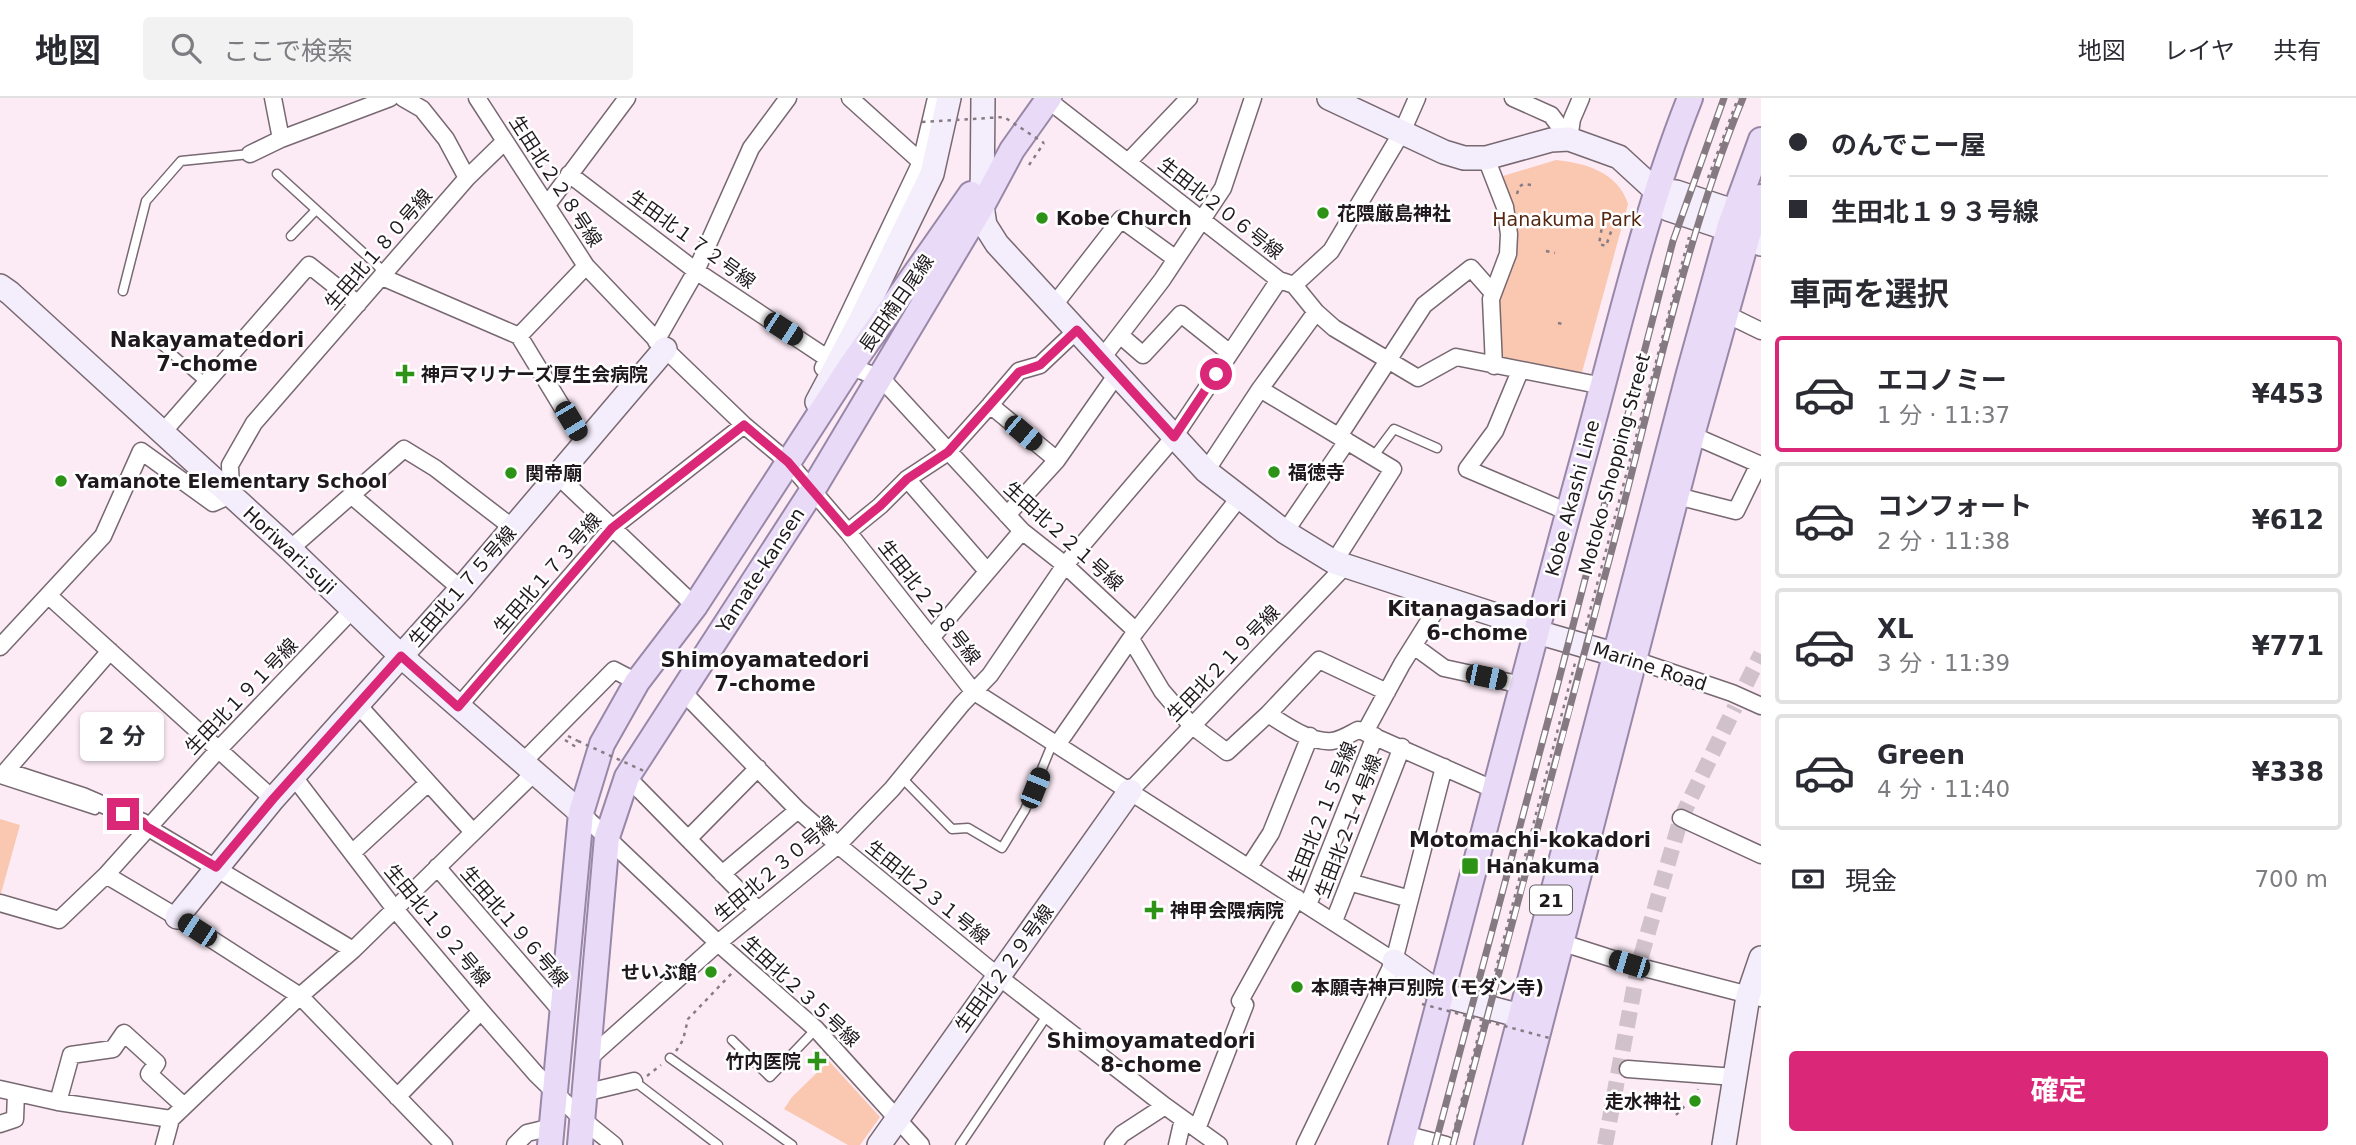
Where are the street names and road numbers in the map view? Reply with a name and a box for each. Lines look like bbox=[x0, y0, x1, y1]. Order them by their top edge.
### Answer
street label: 生田北２２８号線 bbox=[505, 111, 607, 251]
street label: 生田北２０６号線 bbox=[1154, 153, 1288, 263]
street label: 生田北１８０号線 bbox=[320, 184, 436, 314]
street label: 生田北１７２号線 bbox=[624, 185, 760, 293]
street label: 長田楠日尾線 bbox=[854, 250, 938, 356]
street label: Motoko Shopping Street bbox=[1574, 351, 1654, 577]
street label: Kobe Akashi Line bbox=[1541, 417, 1603, 579]
street label: 生田北２２１号線 bbox=[1000, 477, 1128, 595]
street label: Horiwari-suji bbox=[239, 501, 341, 599]
street label: Yamate-kansen bbox=[711, 503, 809, 638]
street label: 生田北１７３号線 bbox=[489, 508, 605, 638]
street label: 生田北１７５号線 bbox=[404, 521, 520, 651]
street label: 生田北２２８号線 bbox=[875, 535, 985, 669]
street label: 生田北２１９号線 bbox=[1162, 601, 1284, 725]
street label: 生田北１９１号線 bbox=[180, 634, 302, 758]
street label: Marine Road bbox=[1590, 637, 1710, 695]
street label: 生田北２１５号線 bbox=[1283, 738, 1361, 888]
street label: 生田北２１４号線 bbox=[1310, 751, 1386, 901]
street label: 生田北２３０号線 bbox=[710, 811, 840, 925]
street label: 生田北２３１号線 bbox=[862, 836, 994, 948]
street label: 生田北１９２号線 bbox=[381, 860, 495, 990]
street label: 生田北１９６号線 bbox=[457, 861, 573, 991]
road number: 21 bbox=[1530, 886, 1572, 914]
street label: 生田北２２９号線 bbox=[950, 900, 1058, 1036]
street label: 生田北２３５号線 bbox=[738, 931, 864, 1051]

